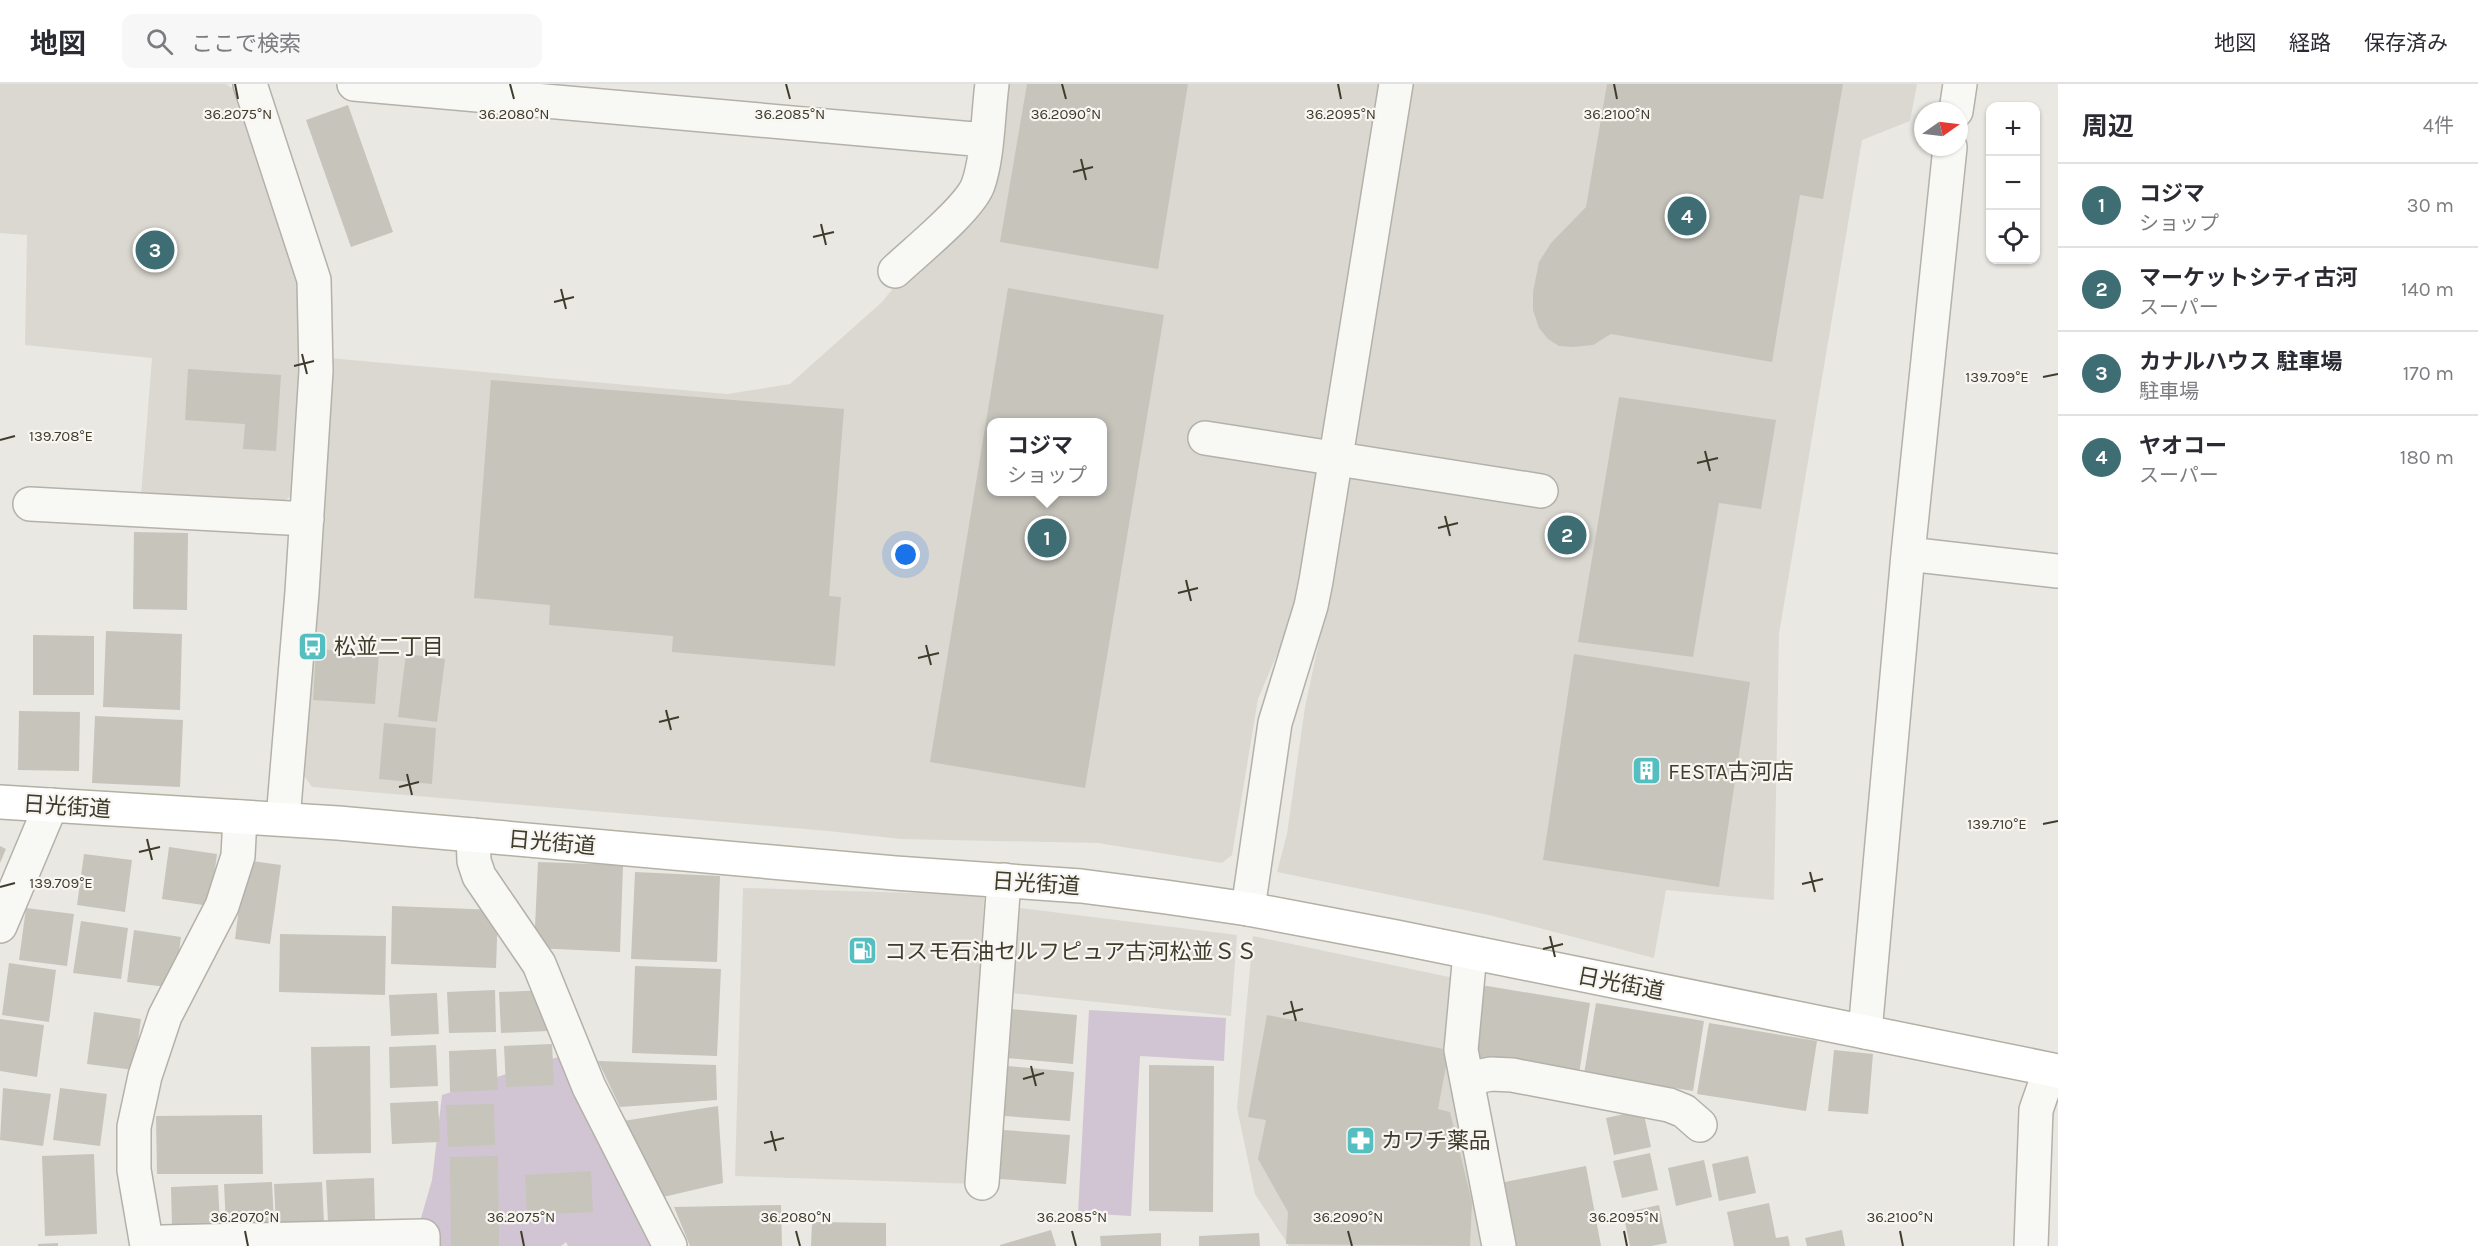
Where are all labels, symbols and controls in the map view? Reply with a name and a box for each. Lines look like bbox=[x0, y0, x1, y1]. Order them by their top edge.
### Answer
search box bbox=[122, 14, 542, 68]
icon: search bbox=[143, 25, 176, 58]
text: 地図 bbox=[30, 27, 86, 60]
text: ここで検索 bbox=[191, 31, 301, 57]
text: 地図 bbox=[2214, 31, 2256, 55]
text: 経路 bbox=[2289, 31, 2331, 55]
text: 保存済み bbox=[2364, 31, 2448, 55]
north arrow bbox=[1914, 102, 1968, 156]
map controls bbox=[1986, 102, 2040, 264]
button: + bbox=[1986, 102, 2040, 156]
text: 36.2075°N bbox=[204, 105, 272, 123]
text: 36.2080°N bbox=[478, 105, 550, 123]
text: 36.2085°N bbox=[755, 105, 825, 123]
text: 36.2090°N bbox=[1031, 105, 1101, 123]
text: 36.2095°N bbox=[1306, 105, 1376, 123]
text: 36.2100°N bbox=[1584, 105, 1650, 123]
text: 周辺 bbox=[2082, 111, 2134, 142]
text: 4件 bbox=[2423, 114, 2454, 137]
button: − bbox=[1986, 156, 2040, 210]
text: コジマ bbox=[2139, 181, 2205, 207]
pin: 4 bbox=[1668, 194, 1706, 238]
text: 1 bbox=[2098, 194, 2105, 217]
text: 30 m bbox=[2407, 194, 2454, 217]
button: locate bbox=[1986, 210, 2040, 264]
text: ショップ bbox=[2139, 212, 2219, 235]
pin: 3 bbox=[136, 228, 174, 272]
text: マーケットシティ古河 bbox=[2139, 265, 2358, 291]
text: 2 bbox=[2095, 278, 2108, 301]
text: 140 m bbox=[2401, 278, 2454, 301]
text: スーパー bbox=[2139, 296, 2219, 319]
text: カナルハウス 駐車場 bbox=[2139, 349, 2343, 375]
text: 3 bbox=[2095, 362, 2108, 385]
text: 170 m bbox=[2403, 362, 2454, 385]
text: 139.709°E bbox=[1965, 368, 2029, 386]
text: 駐車場 bbox=[2139, 380, 2199, 403]
popup bbox=[987, 418, 1107, 496]
text: 139.708°E bbox=[29, 427, 93, 445]
text: コジマ bbox=[1007, 433, 1073, 459]
text: ヤオコー bbox=[2139, 433, 2227, 459]
text: 4 bbox=[2096, 446, 2107, 469]
text: 180 m bbox=[2400, 446, 2454, 469]
text: ショップ bbox=[1007, 464, 1087, 487]
text: スーパー bbox=[2139, 464, 2219, 487]
pin: 2 bbox=[1548, 512, 1586, 558]
pin: 1 bbox=[1028, 516, 1066, 560]
your location bbox=[891, 540, 920, 569]
bus stop icon: 松並二丁目 bbox=[297, 630, 329, 662]
place label: 松並二丁目 bbox=[334, 634, 444, 660]
building icon: FESTA古河店 bbox=[1631, 755, 1663, 787]
place label: FESTA古河店 bbox=[1668, 759, 1794, 785]
street label: 日光街道 bbox=[22, 791, 112, 823]
text: 139.710°E bbox=[1967, 815, 2027, 833]
street label: 日光街道 bbox=[507, 826, 597, 860]
street label: 日光街道 bbox=[991, 868, 1081, 900]
text: 139.709°E bbox=[29, 874, 93, 892]
fuel station icon: コスモ石油セルフピュア古河松並ＳＳ bbox=[847, 935, 879, 967]
place label: コスモ石油セルフピュア古河松並ＳＳ bbox=[884, 939, 1258, 965]
street label: 日光街道 bbox=[1575, 963, 1666, 1005]
pharmacy icon: カワチ薬品 bbox=[1344, 1124, 1376, 1156]
place label: カワチ薬品 bbox=[1381, 1128, 1491, 1154]
text: 36.2070°N bbox=[210, 1208, 280, 1226]
text: 36.2075°N bbox=[487, 1208, 555, 1226]
text: 36.2080°N bbox=[760, 1208, 832, 1226]
text: 36.2085°N bbox=[1037, 1208, 1107, 1226]
text: 36.2090°N bbox=[1313, 1208, 1383, 1226]
text: 36.2095°N bbox=[1589, 1208, 1659, 1226]
text: 36.2100°N bbox=[1867, 1208, 1933, 1226]

